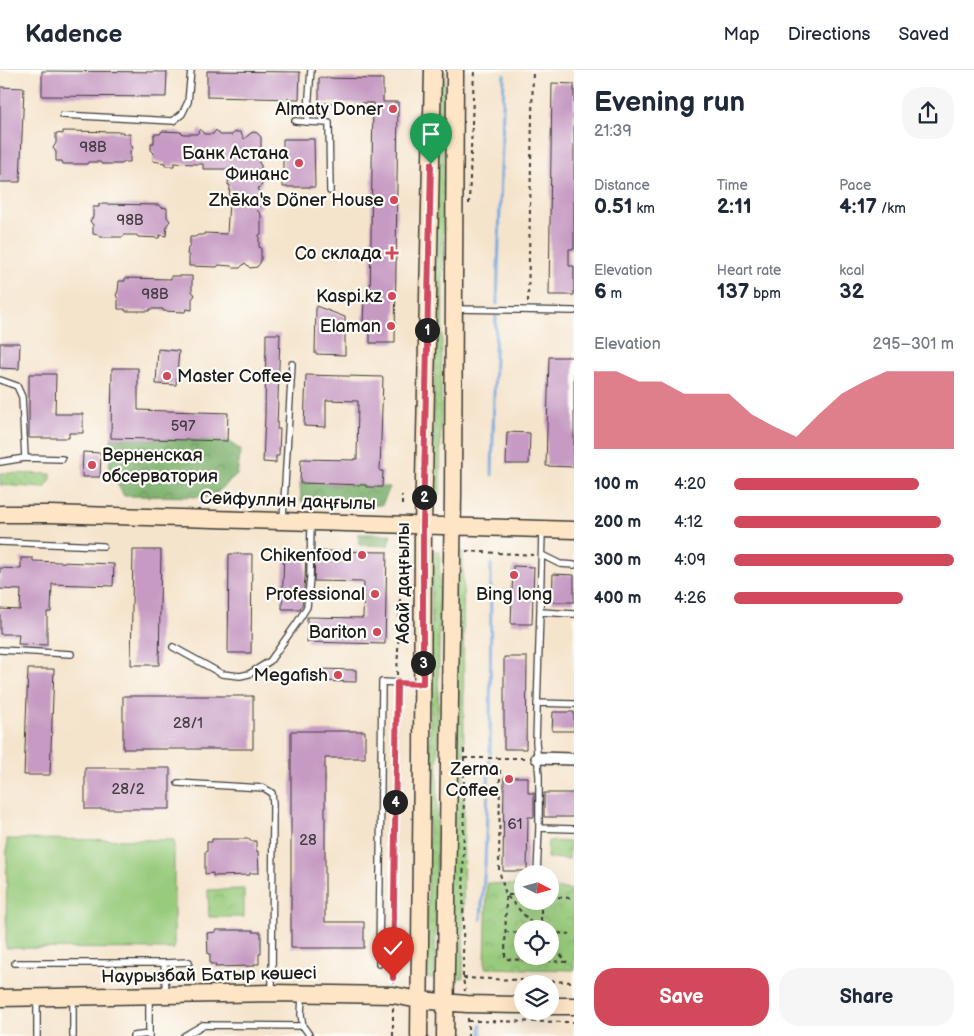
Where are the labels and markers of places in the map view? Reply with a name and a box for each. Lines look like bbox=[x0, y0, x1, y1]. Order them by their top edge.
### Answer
place label: Almaty Doner bbox=[275, 99, 383, 120]
marker: Almaty Doner bbox=[387, 103, 399, 115]
pin bbox=[410, 113, 452, 164]
place label: Банк Астана Финанс bbox=[182, 143, 289, 185]
marker: Банк Астана Финанс bbox=[293, 157, 305, 169]
place label: Zhēka's Döner House bbox=[208, 190, 384, 211]
marker: Zhēka's Döner House bbox=[388, 194, 400, 206]
place label: Со склада bbox=[295, 243, 382, 264]
marker: Со склада bbox=[386, 247, 398, 259]
place label: Kaspi.kz bbox=[316, 286, 382, 307]
marker: Kaspi.kz bbox=[386, 290, 398, 302]
place label: Elaman bbox=[320, 316, 381, 337]
pin: 1 bbox=[414, 318, 440, 342]
marker: Elaman bbox=[385, 320, 397, 332]
place label: Master Coffee bbox=[177, 366, 292, 387]
marker: Master Coffee bbox=[161, 370, 173, 382]
place label: Верненская обсерватория bbox=[102, 445, 218, 487]
marker: Верненская обсерватория bbox=[86, 459, 98, 471]
pin: 2 bbox=[412, 484, 436, 510]
place label: Chikenfood bbox=[260, 545, 352, 566]
marker: Chikenfood bbox=[356, 549, 368, 561]
marker: Bing long bbox=[508, 569, 520, 581]
place label: Professional bbox=[265, 584, 365, 605]
place label: Bing long bbox=[476, 584, 552, 605]
marker: Professional bbox=[369, 588, 381, 600]
place label: Bariton bbox=[308, 622, 367, 643]
marker: Bariton bbox=[371, 626, 383, 638]
pin: 3 bbox=[410, 650, 436, 676]
place label: Megafish bbox=[254, 665, 328, 686]
marker: Megafish bbox=[332, 669, 344, 681]
place label: Zerna Coffee bbox=[446, 759, 499, 801]
marker: Zerna Coffee bbox=[503, 773, 515, 785]
pin: 4 bbox=[382, 790, 408, 814]
pin bbox=[372, 927, 414, 978]

